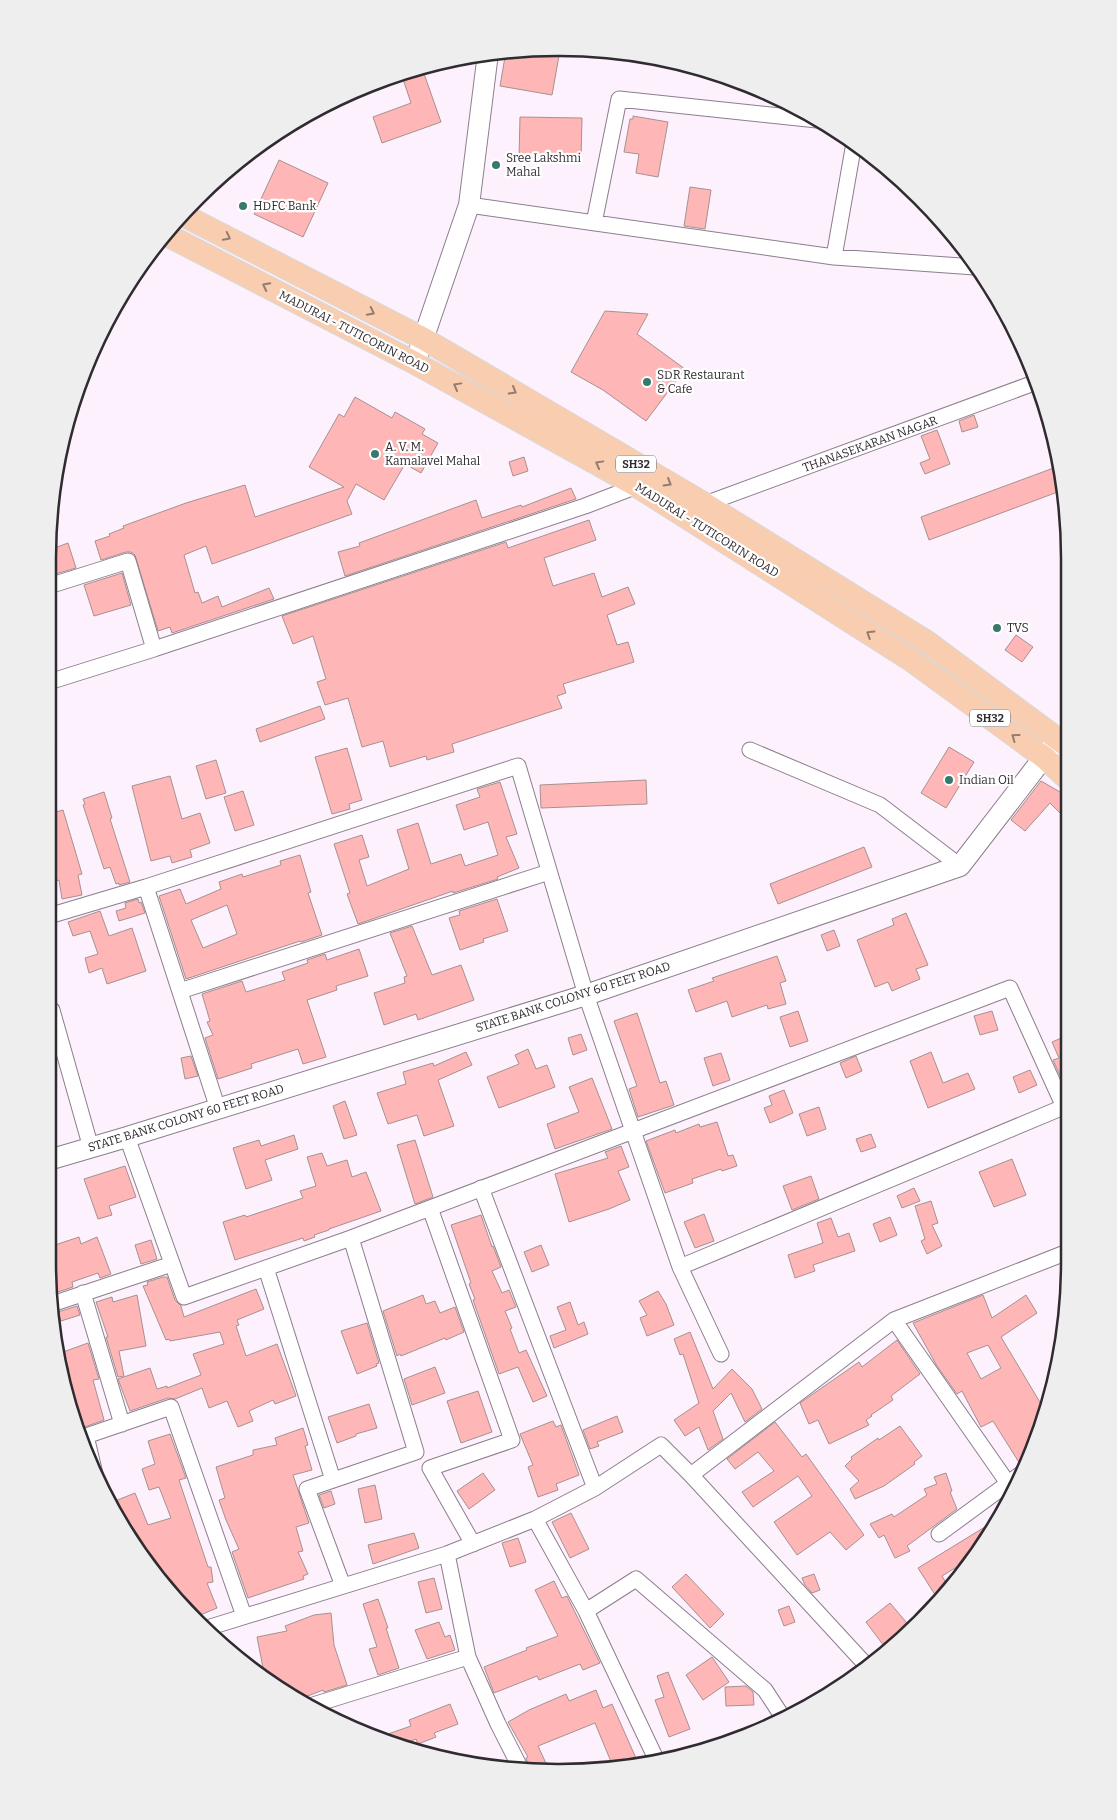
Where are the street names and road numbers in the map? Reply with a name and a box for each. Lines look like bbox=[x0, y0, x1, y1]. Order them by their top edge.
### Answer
street label: MADURAI - TUTICORIN ROAD bbox=[277, 288, 431, 376]
street label: THANASEKARAN NAGAR bbox=[801, 413, 939, 475]
road number: SH32 bbox=[616, 456, 656, 472]
street label: MADURAI - TUTICORIN ROAD bbox=[633, 480, 781, 580]
road number: SH32 bbox=[970, 710, 1010, 726]
street label: STATE BANK COLONY 60 FEET ROAD bbox=[474, 959, 672, 1035]
street label: STATE BANK COLONY 60 FEET ROAD bbox=[86, 1081, 286, 1155]

